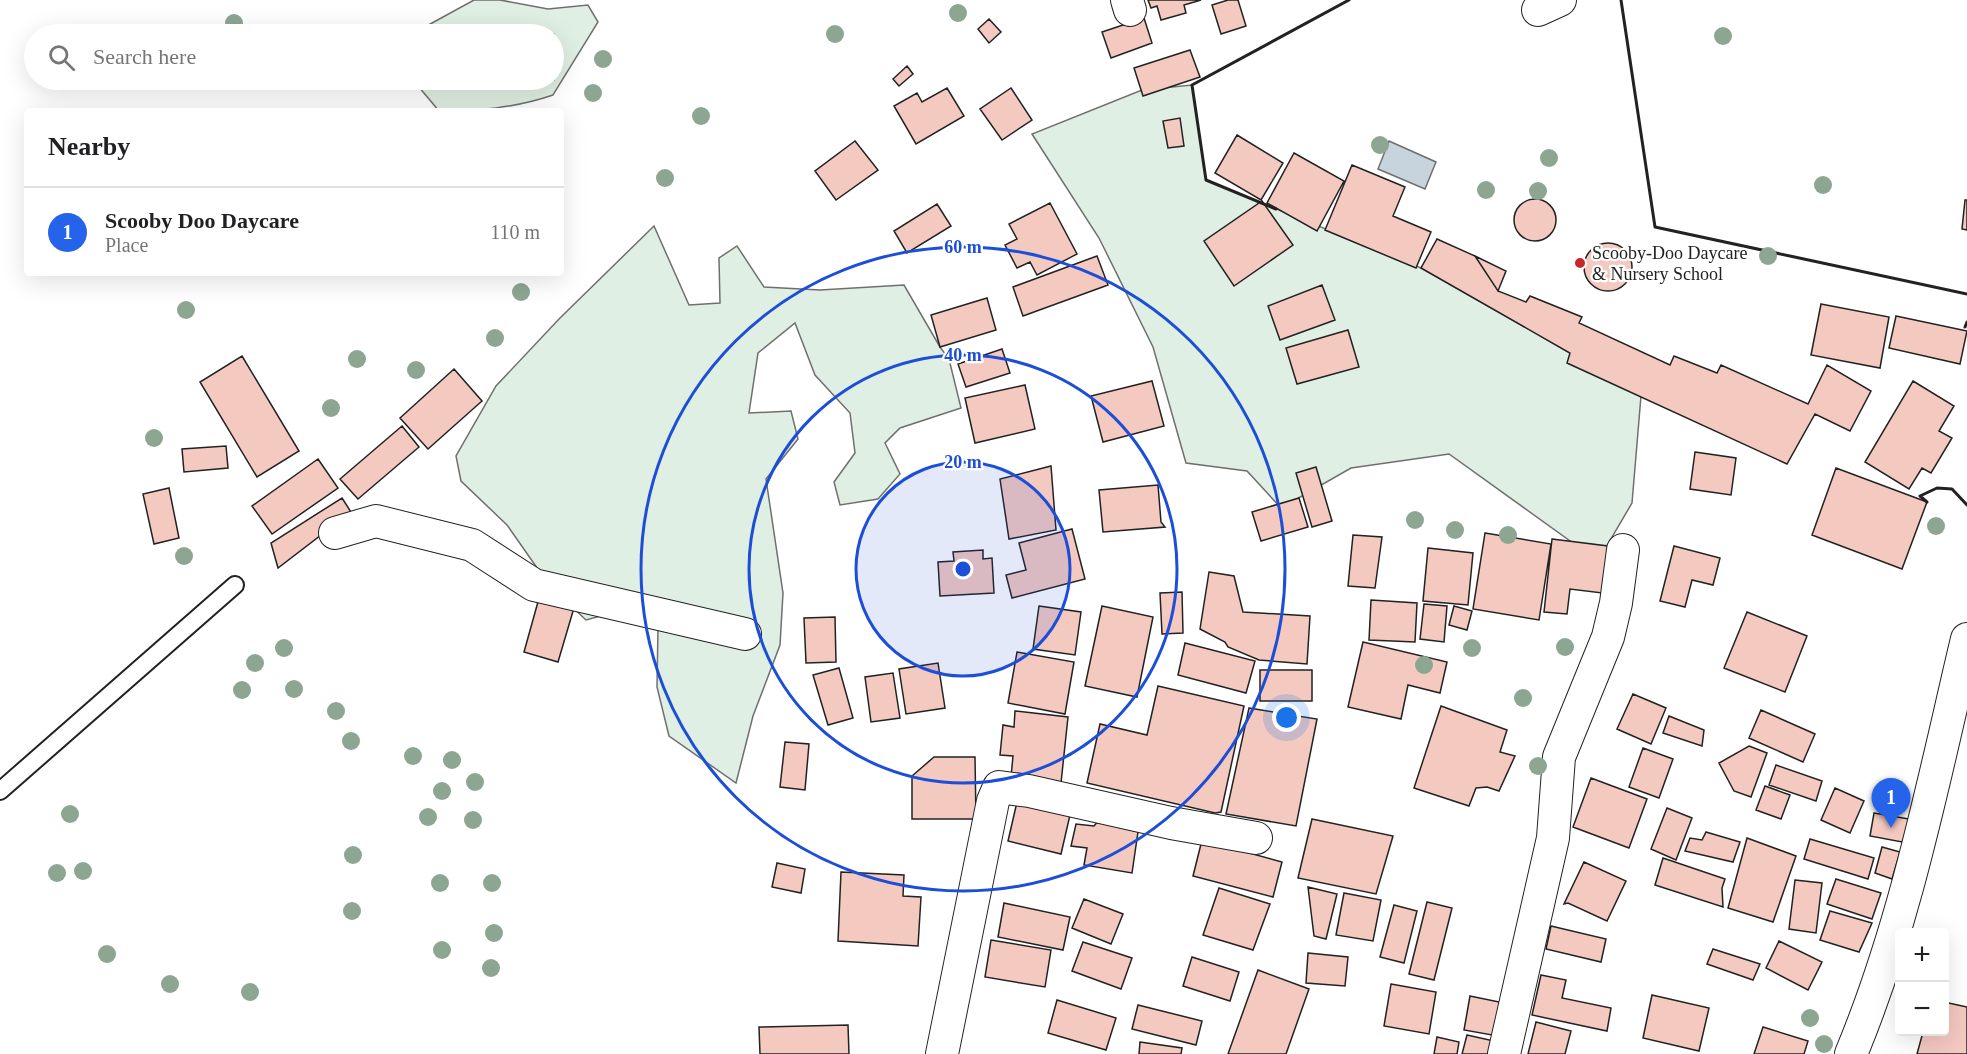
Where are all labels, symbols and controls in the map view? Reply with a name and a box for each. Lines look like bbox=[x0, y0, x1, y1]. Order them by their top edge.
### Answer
search box bbox=[24, 24, 564, 90]
icon: search bbox=[45, 41, 78, 74]
text: Search here bbox=[93, 44, 196, 69]
text: Nearby bbox=[48, 132, 130, 161]
text: Scooby Doo Daycare bbox=[105, 208, 299, 233]
text: 1 bbox=[63, 221, 73, 243]
text: 110 m bbox=[490, 221, 540, 243]
text: Place bbox=[105, 234, 148, 256]
text: 60 m bbox=[944, 237, 982, 257]
place label: Scooby-Doo Daycare & Nursery School bbox=[1592, 243, 1747, 284]
marker: Scooby-Doo Daycare & Nursery School bbox=[1573, 256, 1587, 270]
text: 40 m bbox=[944, 345, 982, 365]
text: 20 m bbox=[944, 452, 982, 472]
centre of rings bbox=[953, 559, 973, 579]
your location bbox=[1272, 703, 1301, 732]
pin: 1 bbox=[1872, 778, 1910, 828]
map controls bbox=[1895, 928, 1949, 1036]
button: + bbox=[1895, 928, 1949, 982]
button: − bbox=[1895, 982, 1949, 1036]

